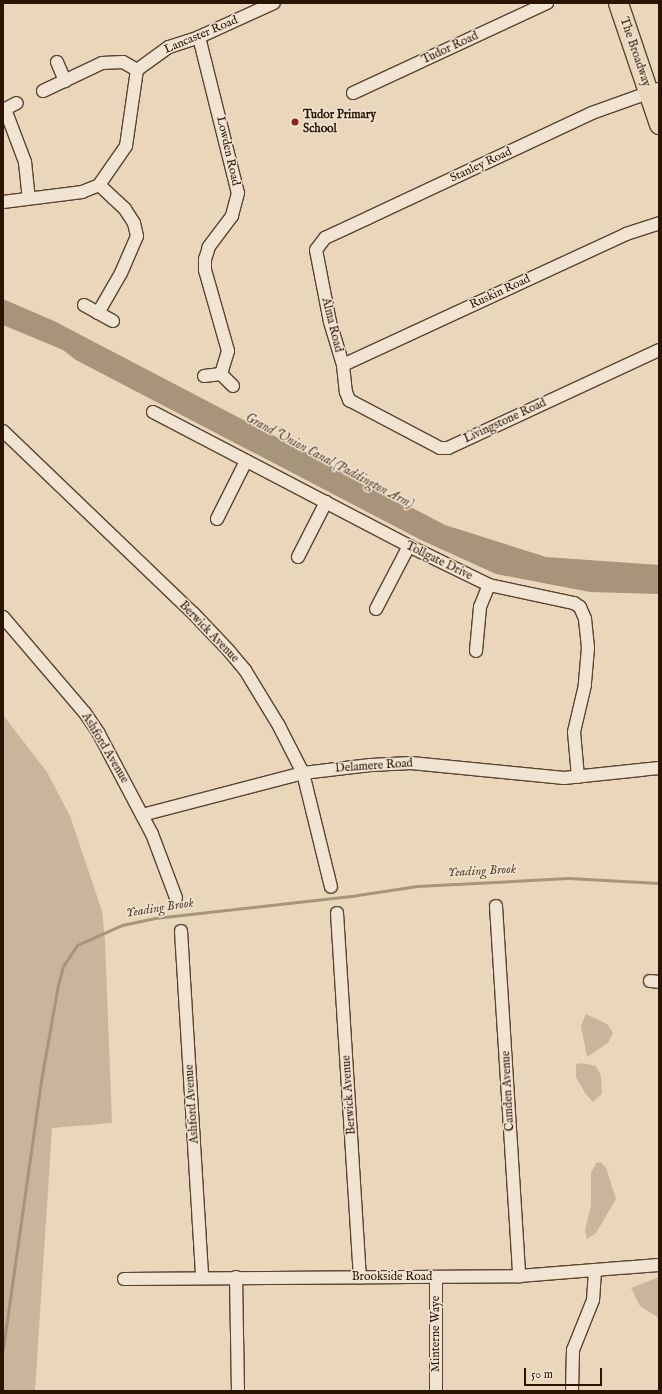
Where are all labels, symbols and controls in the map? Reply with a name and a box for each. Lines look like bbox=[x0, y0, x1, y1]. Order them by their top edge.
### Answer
street label: Lancaster Road bbox=[162, 13, 240, 57]
street label: The Broadway bbox=[616, 15, 654, 89]
street label: Tudor Road bbox=[419, 29, 481, 67]
place label: Tudor Primary School bbox=[303, 108, 376, 136]
street label: Lowden Road bbox=[213, 115, 243, 187]
marker: Tudor Primary School bbox=[290, 117, 300, 127]
street label: Stanley Road bbox=[448, 144, 514, 186]
street label: Ruskin Road bbox=[467, 272, 533, 312]
street label: Alma Road bbox=[318, 296, 346, 354]
street label: Livingstone Road bbox=[461, 396, 549, 446]
water label: Grand Union Canal (Paddington Arm) bbox=[242, 411, 416, 513]
street label: Tollgate Drive bbox=[403, 539, 475, 583]
street label: Berwick Avenue bbox=[176, 598, 242, 666]
street label: Ashford Avenue bbox=[78, 710, 132, 786]
street label: Delamere Road bbox=[335, 756, 413, 776]
water label: Yeading Brook bbox=[447, 862, 517, 882]
water label: Yeading Brook bbox=[125, 896, 195, 922]
street label: Camden Avenue bbox=[499, 1050, 517, 1132]
street label: Berwick Avenue bbox=[339, 1055, 359, 1135]
street label: Ashford Avenue bbox=[182, 1064, 202, 1144]
street label: Brookside Road bbox=[352, 1270, 432, 1284]
street label: Minterne Waye bbox=[429, 1296, 443, 1372]
scale bar bbox=[526, 1360, 604, 1386]
text: 50 m bbox=[531, 1367, 553, 1382]

